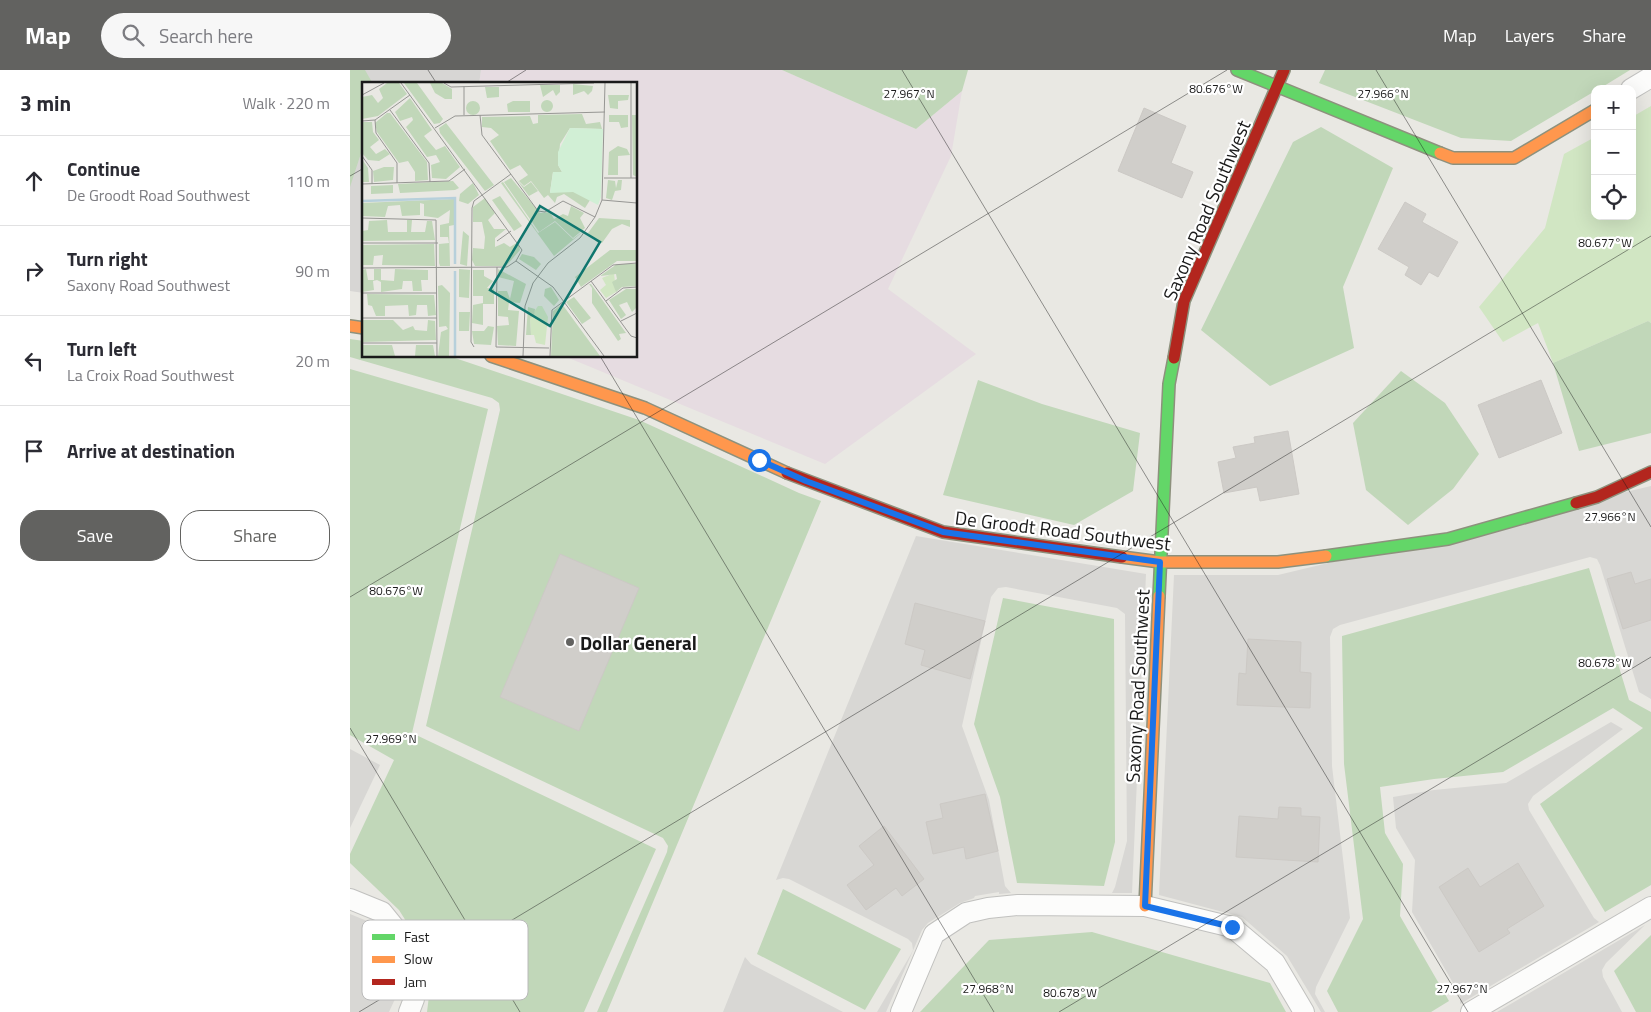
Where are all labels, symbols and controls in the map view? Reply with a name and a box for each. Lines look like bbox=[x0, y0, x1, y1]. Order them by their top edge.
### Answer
search box bbox=[101, 13, 451, 58]
text: Map bbox=[25, 17, 71, 53]
icon: search bbox=[119, 21, 147, 49]
text: Search here bbox=[159, 21, 253, 50]
text: Map bbox=[1443, 22, 1477, 49]
text: Layers bbox=[1505, 22, 1554, 49]
text: Share bbox=[1582, 22, 1626, 49]
text: 80.676°W bbox=[1189, 79, 1243, 98]
inset map bbox=[362, 82, 638, 358]
text: 27.967°N bbox=[883, 84, 935, 103]
text: 27.966°N bbox=[1357, 84, 1409, 103]
map controls bbox=[1591, 85, 1636, 220]
button: + bbox=[1591, 85, 1636, 130]
text: 3 min bbox=[20, 87, 71, 119]
text: Walk · 220 m bbox=[242, 91, 330, 115]
street label: Saxony Road Southwest bbox=[1155, 115, 1257, 305]
button: − bbox=[1591, 130, 1636, 175]
text: Continue bbox=[67, 154, 140, 183]
icon: ahead bbox=[20, 167, 48, 195]
text: 110 m bbox=[286, 169, 330, 193]
button: locate bbox=[1591, 175, 1636, 220]
text: De Groodt Road Southwest bbox=[67, 183, 250, 207]
text: 80.677°W bbox=[1578, 233, 1632, 252]
text: Turn right bbox=[67, 244, 148, 273]
icon: right bbox=[20, 257, 48, 285]
text: 90 m bbox=[295, 259, 330, 283]
text: Saxony Road Southwest bbox=[67, 273, 230, 297]
text: Turn left bbox=[67, 334, 137, 363]
icon: left bbox=[20, 347, 48, 375]
text: 20 m bbox=[295, 349, 330, 373]
text: La Croix Road Southwest bbox=[67, 363, 234, 387]
text: Arrive at destination bbox=[67, 436, 235, 465]
icon: arrive bbox=[20, 437, 48, 465]
route start bbox=[748, 449, 771, 472]
street label: De Groodt Road Southwest bbox=[954, 502, 1173, 558]
text: 27.966°N bbox=[1584, 507, 1636, 526]
button: Save bbox=[20, 510, 170, 561]
button: Share bbox=[180, 510, 330, 561]
text: 80.676°W bbox=[369, 581, 423, 600]
street label: Saxony Road Southwest bbox=[1117, 588, 1157, 783]
place label: Dollar General bbox=[580, 628, 697, 657]
marker: Dollar General bbox=[564, 636, 576, 648]
text: 80.678°W bbox=[1578, 653, 1632, 672]
text: 27.969°N bbox=[365, 729, 417, 748]
route end bbox=[1221, 916, 1244, 939]
legend bbox=[362, 920, 528, 1000]
text: Fast bbox=[404, 926, 429, 947]
text: Slow bbox=[404, 948, 433, 969]
text: Jam bbox=[404, 971, 427, 992]
text: 27.968°N bbox=[962, 979, 1014, 998]
text: 27.967°N bbox=[1436, 979, 1488, 998]
text: 80.678°W bbox=[1043, 983, 1097, 1002]

